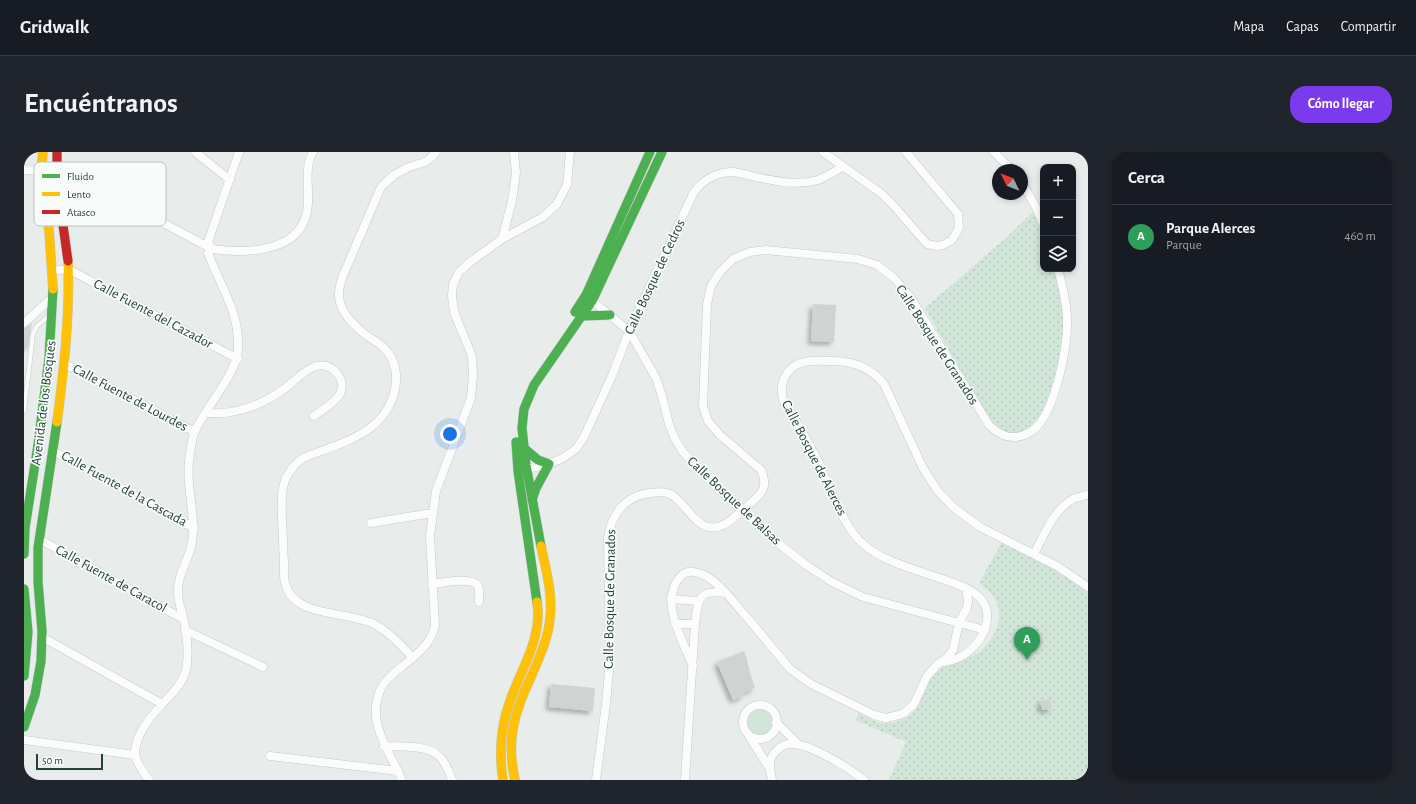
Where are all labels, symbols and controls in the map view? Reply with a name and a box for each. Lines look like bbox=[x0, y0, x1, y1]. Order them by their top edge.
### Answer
text: Gridwalk bbox=[20, 18, 89, 37]
text: Mapa bbox=[1233, 20, 1264, 34]
text: Capas bbox=[1286, 20, 1319, 34]
text: Compartir bbox=[1341, 20, 1396, 34]
button: Cómo llegar bbox=[1290, 86, 1392, 123]
text: Encuéntranos bbox=[24, 90, 178, 118]
legend bbox=[34, 162, 166, 226]
north arrow bbox=[992, 164, 1028, 200]
map controls bbox=[1040, 164, 1076, 272]
button: + bbox=[1040, 164, 1076, 200]
text: Cerca bbox=[1128, 169, 1165, 186]
text: Fluido bbox=[67, 171, 94, 182]
text: Lento bbox=[67, 189, 91, 200]
button: − bbox=[1040, 200, 1076, 236]
text: Atasco bbox=[67, 207, 95, 218]
street label: Calle Bosque de Cedros bbox=[622, 217, 688, 337]
text: Parque Alerces bbox=[1166, 221, 1255, 236]
text: A bbox=[1137, 230, 1145, 243]
text: 460 m bbox=[1344, 230, 1376, 243]
button: layers bbox=[1040, 236, 1076, 272]
text: Parque bbox=[1166, 239, 1202, 252]
street label: Calle Fuente del Cazador bbox=[91, 277, 215, 352]
street label: Calle Bosque de Granados bbox=[893, 283, 981, 407]
street label: Avenida de los Bosques bbox=[29, 340, 59, 466]
street label: Calle Fuente de Lourdes bbox=[70, 362, 190, 434]
street label: Calle Bosque de Alerces bbox=[779, 398, 849, 518]
your location bbox=[440, 424, 460, 444]
street label: Calle Fuente de la Cascada bbox=[59, 449, 190, 530]
street label: Calle Bosque de Balsas bbox=[685, 454, 783, 548]
street label: Calle Bosque de Granados bbox=[602, 529, 618, 669]
street label: Calle Fuente de Caracol bbox=[53, 543, 169, 615]
pin: A bbox=[1014, 627, 1040, 660]
scale bar bbox=[36, 752, 103, 771]
text: 50 m bbox=[42, 755, 63, 766]

